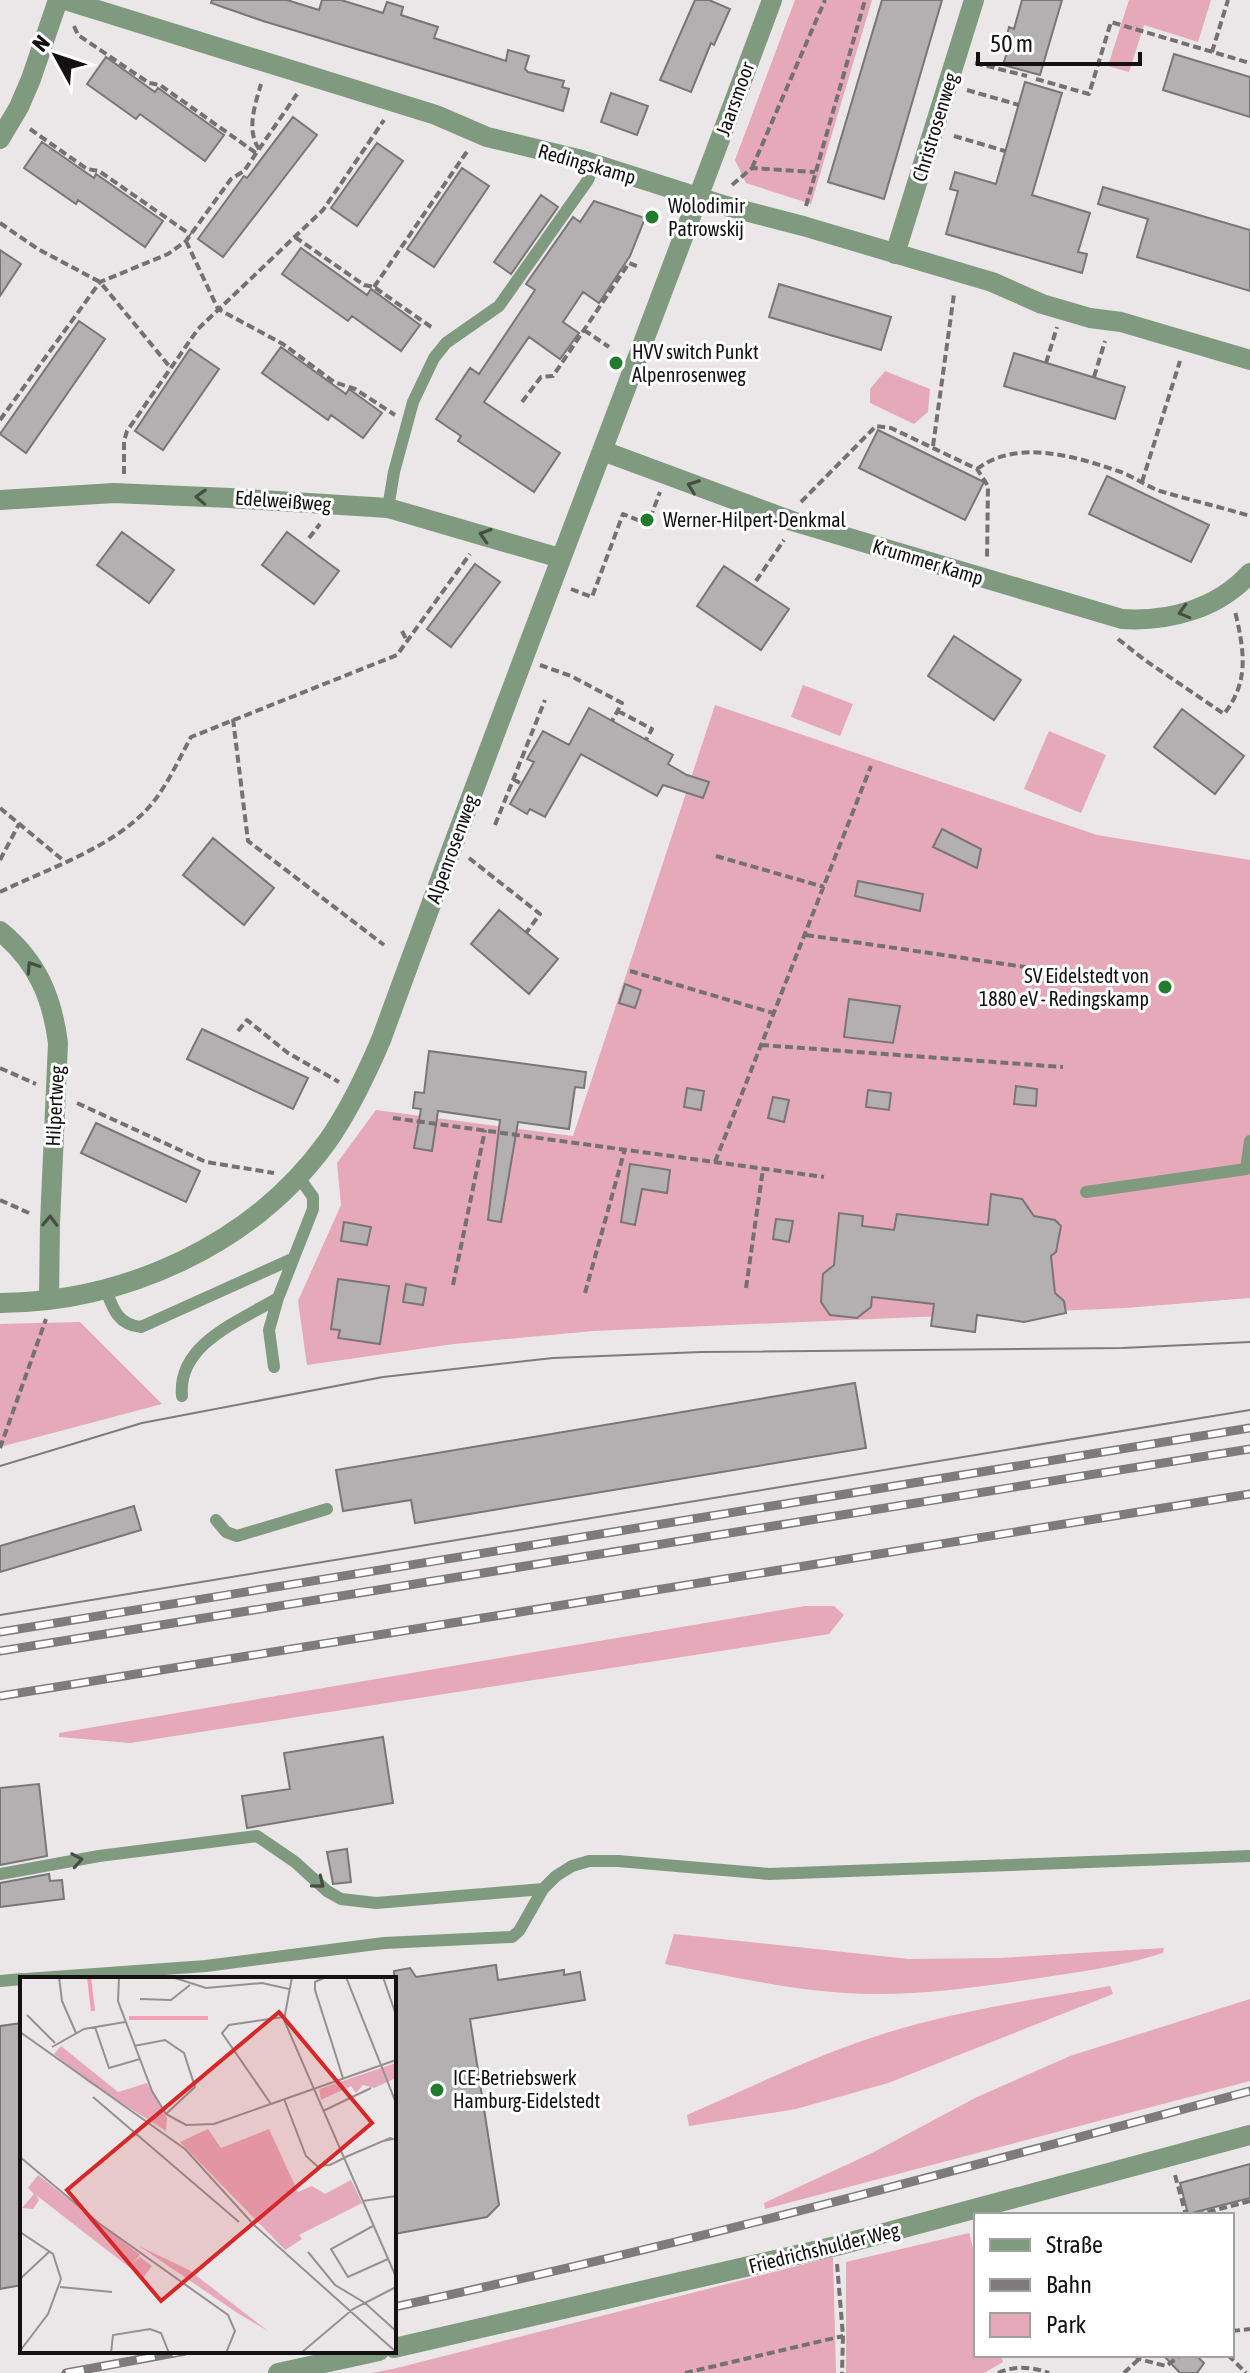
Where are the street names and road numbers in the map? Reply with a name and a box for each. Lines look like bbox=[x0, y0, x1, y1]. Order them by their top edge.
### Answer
street label: Jaarsmoor bbox=[711, 58, 759, 139]
street label: Christrosenweg bbox=[907, 69, 962, 184]
street label: Redingskamp bbox=[536, 139, 639, 188]
street label: Edelweißweg bbox=[234, 486, 332, 515]
street label: Krummer Kamp bbox=[870, 534, 986, 589]
street label: Alpenrosenweg bbox=[421, 791, 482, 906]
street label: Hilpertweg bbox=[41, 1065, 68, 1147]
street label: Friedrichshulder Weg bbox=[746, 2218, 902, 2277]

